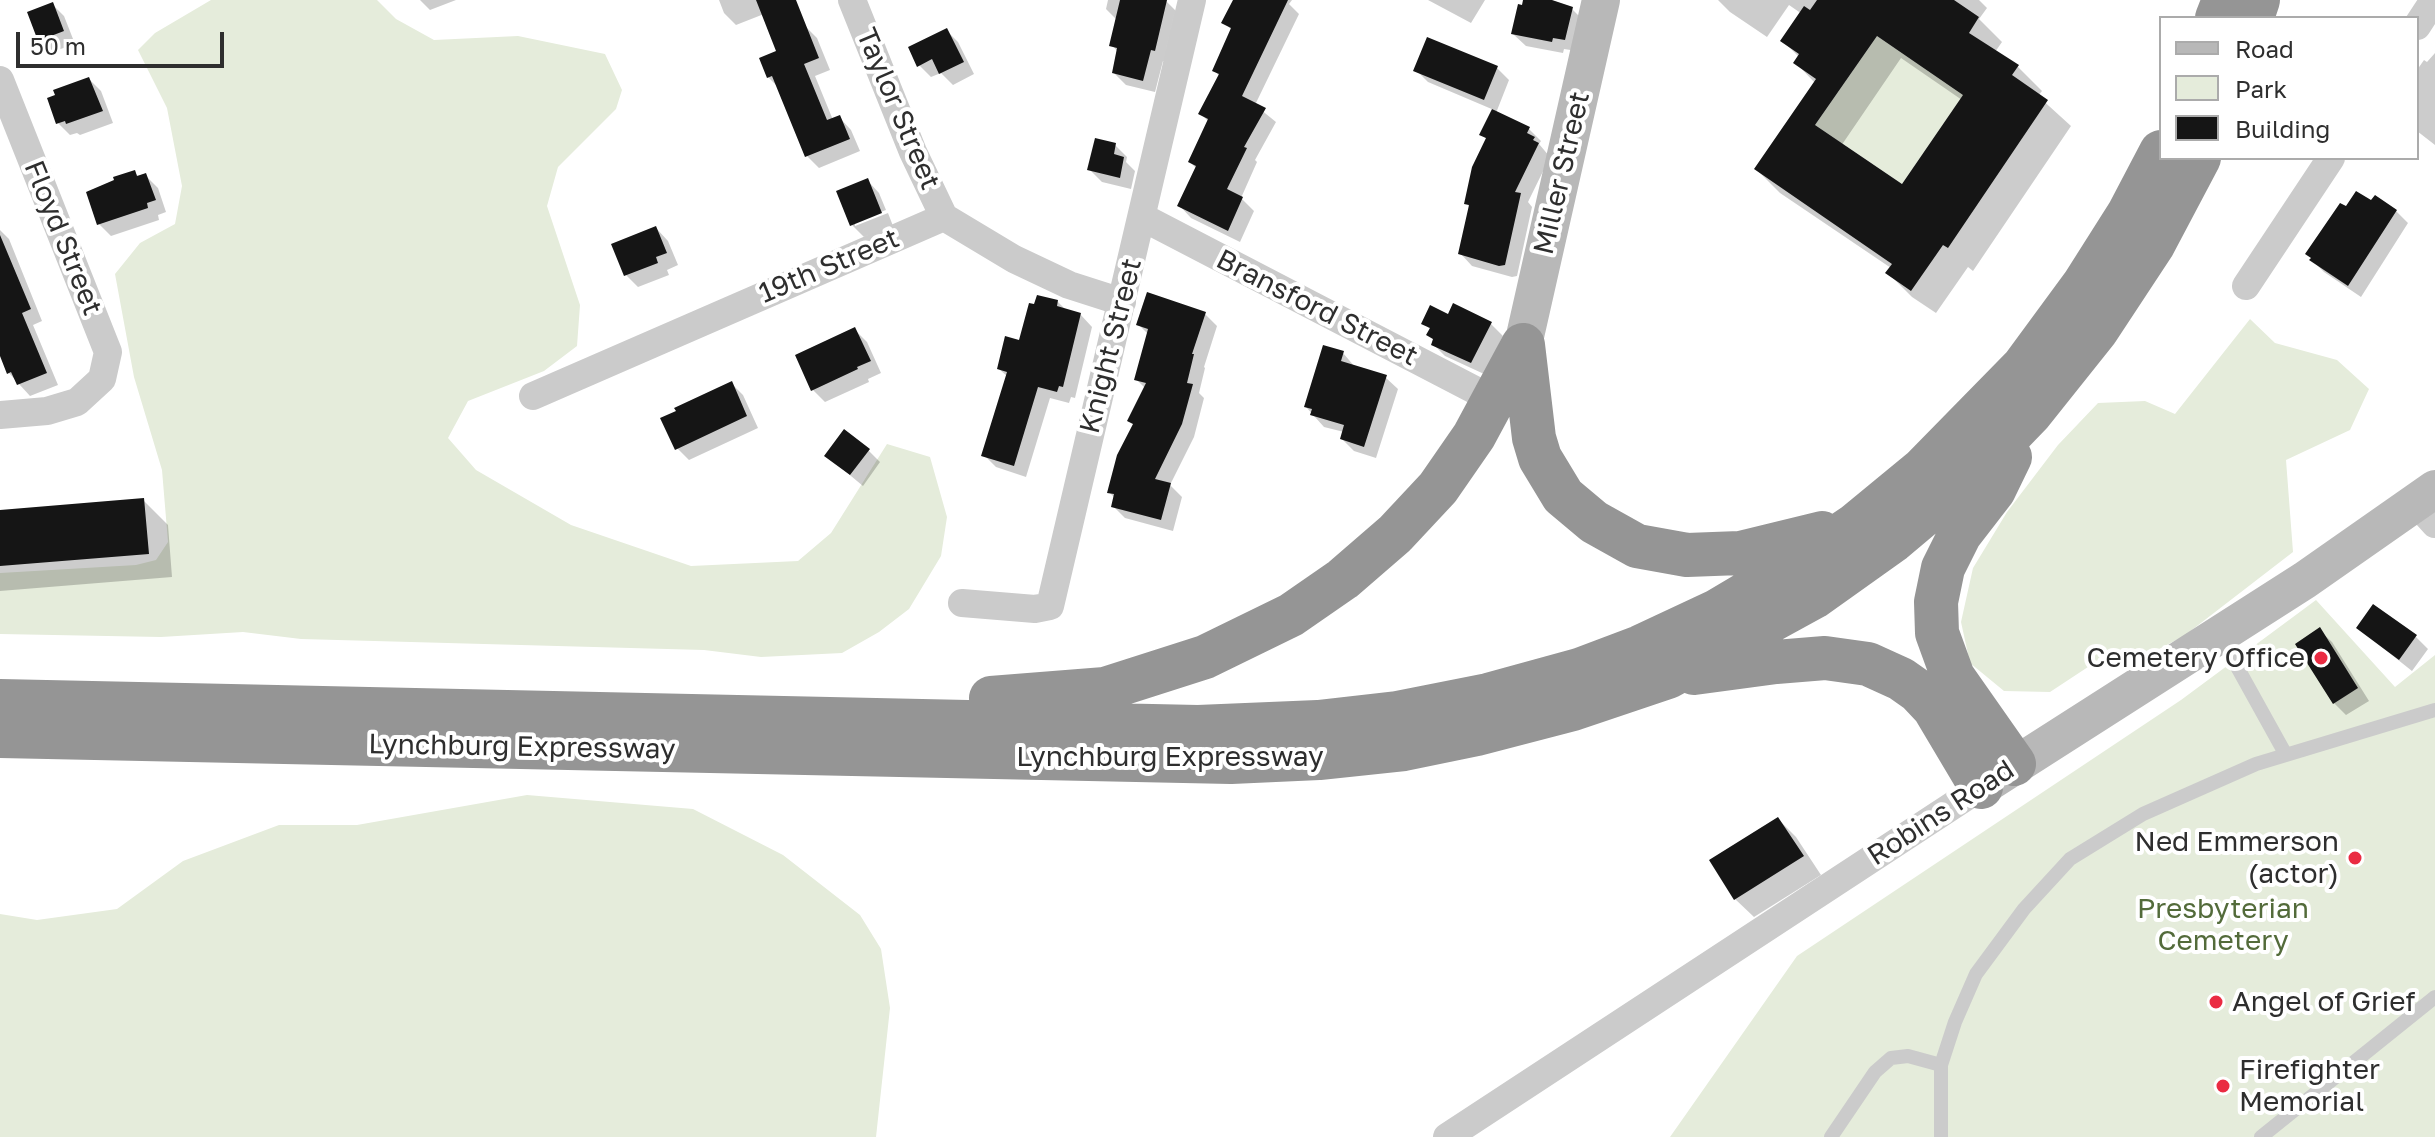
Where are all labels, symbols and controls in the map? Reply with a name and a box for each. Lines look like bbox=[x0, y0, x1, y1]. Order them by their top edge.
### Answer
scale bar bbox=[20, 16, 228, 66]
legend bbox=[2159, 16, 2419, 160]
street label: Taylor Street bbox=[849, 23, 947, 195]
text: 50 m bbox=[30, 31, 86, 60]
text: Road bbox=[2235, 34, 2294, 63]
text: Park bbox=[2235, 74, 2287, 103]
street label: Miller Street bbox=[1527, 88, 1597, 258]
text: Building bbox=[2235, 114, 2330, 143]
street label: Floyd Street bbox=[17, 156, 109, 320]
street label: 19th Street bbox=[754, 221, 904, 311]
street label: Bransford Street bbox=[1211, 243, 1423, 373]
street label: Knight Street bbox=[1073, 255, 1149, 437]
place label: Cemetery Office bbox=[2086, 641, 2305, 675]
marker: Cemetery Office bbox=[2312, 649, 2330, 667]
street label: Lynchburg Expressway bbox=[368, 728, 676, 766]
street label: Lynchburg Expressway bbox=[1016, 740, 1324, 774]
street label: Robins Road bbox=[1861, 753, 2021, 873]
place label: Ned Emmerson (actor) bbox=[2135, 825, 2339, 891]
marker: Ned Emmerson (actor) bbox=[2346, 849, 2364, 867]
park label: Presbyterian Cemetery bbox=[2137, 892, 2309, 958]
place label: Angel of Grief bbox=[2232, 985, 2415, 1019]
marker: Angel of Grief bbox=[2207, 993, 2225, 1011]
place label: Firefighter Memorial bbox=[2239, 1053, 2380, 1119]
marker: Firefighter Memorial bbox=[2214, 1077, 2232, 1095]

